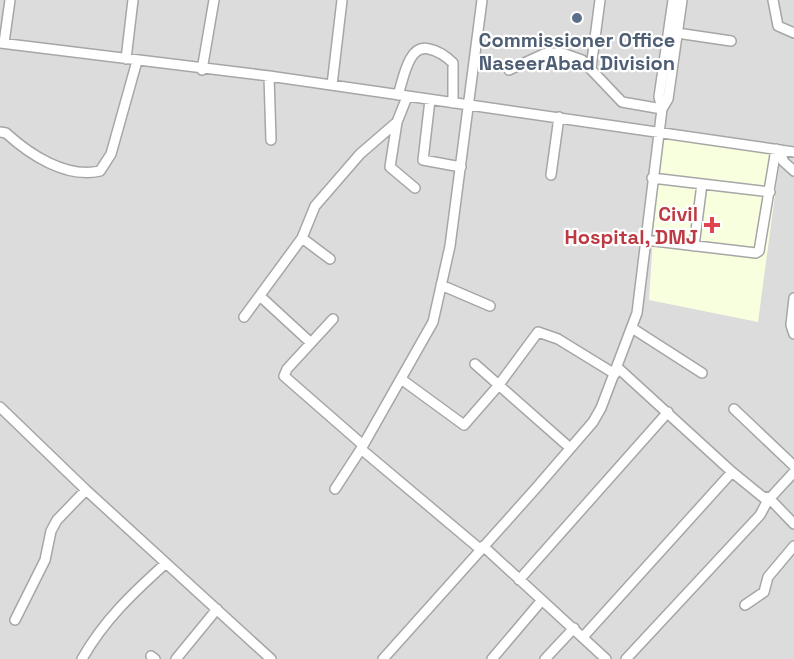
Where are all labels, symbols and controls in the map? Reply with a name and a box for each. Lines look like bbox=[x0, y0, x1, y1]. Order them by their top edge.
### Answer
marker: Commissioner Office NaseerAbad Division bbox=[570, 11, 584, 25]
place label: Commissioner Office NaseerAbad Division bbox=[479, 27, 675, 76]
place label: Civil Hospital, DMJ bbox=[565, 201, 698, 250]
marker: Civil Hospital, DMJ bbox=[703, 216, 721, 234]

